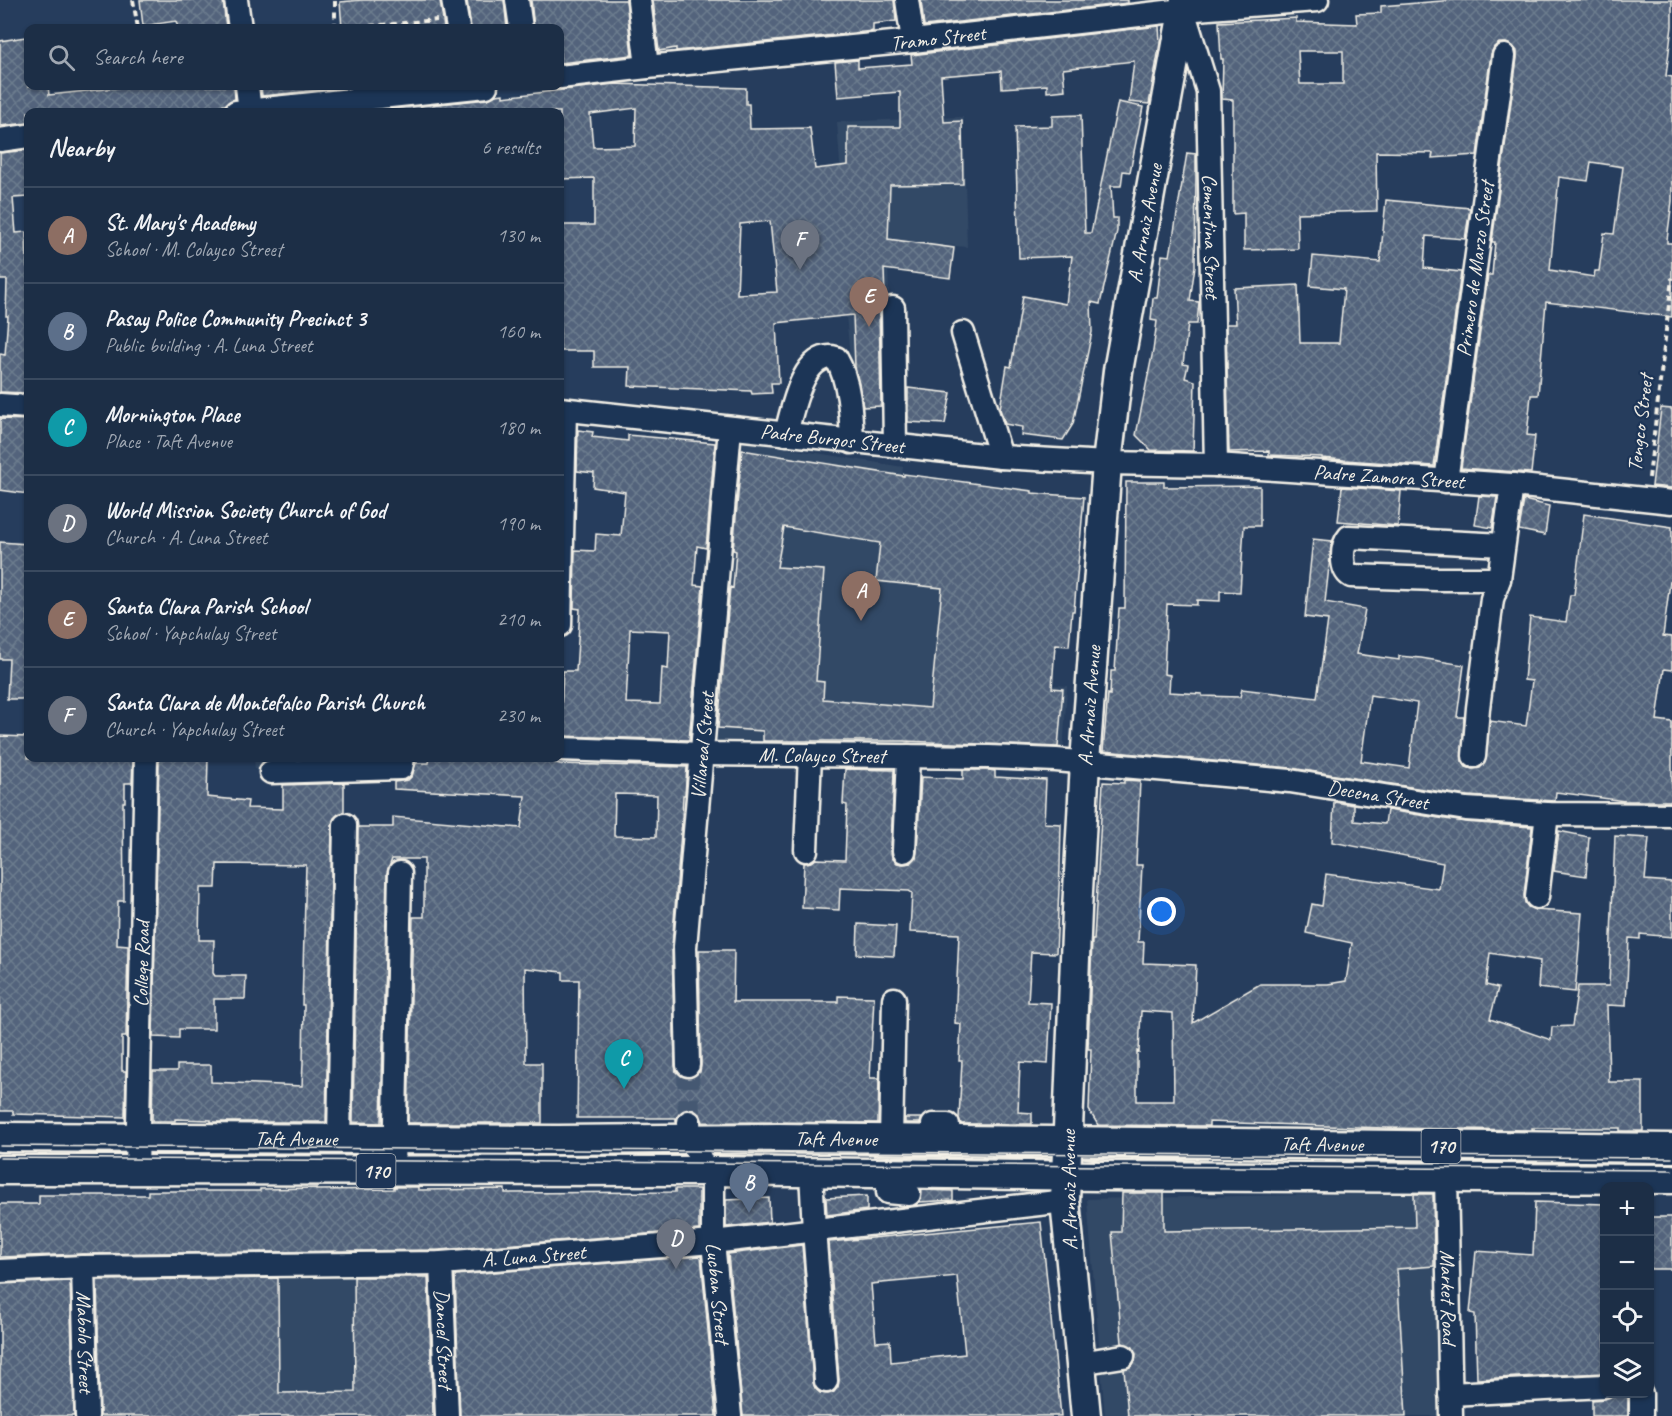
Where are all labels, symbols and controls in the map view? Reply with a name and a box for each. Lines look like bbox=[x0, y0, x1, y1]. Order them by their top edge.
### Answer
street label: Tramo Street bbox=[889, 20, 989, 56]
search box bbox=[24, 24, 564, 90]
icon: search bbox=[45, 41, 78, 74]
text: Search here bbox=[93, 43, 183, 71]
text: Nearby bbox=[48, 131, 113, 164]
text: 6 results bbox=[481, 135, 540, 160]
street label: A. Arnaiz Avenue bbox=[1121, 161, 1168, 285]
street label: Cementina Street bbox=[1197, 174, 1225, 301]
street label: Primero de Marzo Street bbox=[1450, 177, 1500, 358]
text: St. Mary's Academy bbox=[105, 209, 255, 237]
pin: F bbox=[780, 220, 820, 270]
text: A bbox=[62, 223, 73, 248]
text: 130 m bbox=[497, 223, 540, 248]
text: School · M. Colayco Street bbox=[105, 237, 282, 262]
pin: E bbox=[850, 278, 888, 327]
text: Pasay Police Community Precinct 3 bbox=[105, 305, 366, 333]
text: B bbox=[62, 319, 73, 344]
text: 160 m bbox=[497, 319, 540, 344]
text: Public building · A. Luna Street bbox=[105, 333, 312, 358]
street label: Tengco Street bbox=[1621, 370, 1659, 473]
text: Mornington Place bbox=[105, 401, 240, 429]
text: C bbox=[63, 415, 72, 440]
text: 180 m bbox=[497, 415, 540, 440]
street label: Padre Burgos Street bbox=[759, 418, 908, 460]
text: Place · Taft Avenue bbox=[105, 429, 232, 454]
street label: Padre Zamora Street bbox=[1313, 459, 1467, 495]
text: World Mission Society Church of God bbox=[105, 497, 386, 525]
text: D bbox=[62, 511, 73, 536]
text: 190 m bbox=[497, 511, 540, 536]
text: Church · A. Luna Street bbox=[105, 525, 267, 550]
pin: A bbox=[842, 572, 880, 621]
text: Santa Clara Parish School bbox=[105, 593, 307, 621]
text: E bbox=[62, 607, 73, 632]
text: 210 m bbox=[497, 607, 540, 632]
text: School · Yapchulay Street bbox=[105, 621, 276, 646]
street label: A. Arnaiz Avenue bbox=[1072, 644, 1107, 767]
text: Santa Clara de Montefalco Parish Church bbox=[105, 689, 425, 717]
street label: Villareal Street bbox=[685, 689, 720, 800]
text: F bbox=[63, 703, 72, 728]
text: 230 m bbox=[497, 703, 540, 728]
text: Church · Yapchulay Street bbox=[105, 717, 283, 742]
street label: M. Colayco Street bbox=[758, 742, 889, 769]
street label: Decena Street bbox=[1325, 774, 1432, 816]
your location bbox=[1147, 897, 1176, 926]
street label: College Road bbox=[128, 917, 156, 1007]
pin: C bbox=[604, 1040, 644, 1089]
street label: Taft Avenue bbox=[255, 1125, 340, 1152]
street label: Taft Avenue bbox=[795, 1125, 880, 1152]
street label: A. Arnaiz Avenue bbox=[1055, 1129, 1083, 1250]
road number: 170 bbox=[1422, 1129, 1460, 1163]
street label: Taft Avenue bbox=[1281, 1131, 1366, 1158]
road number: 170 bbox=[356, 1154, 395, 1188]
pin: B bbox=[730, 1164, 768, 1213]
map controls bbox=[1600, 1182, 1654, 1398]
button: + bbox=[1600, 1182, 1654, 1236]
pin: D bbox=[656, 1220, 696, 1269]
button: − bbox=[1600, 1236, 1654, 1290]
street label: A. Luna Street bbox=[481, 1239, 589, 1273]
street label: Lucban Street bbox=[700, 1241, 736, 1348]
street label: Market Road bbox=[1435, 1250, 1463, 1348]
street label: Dancel Street bbox=[429, 1289, 459, 1392]
street label: Mabolo Street bbox=[71, 1290, 99, 1395]
button: locate bbox=[1600, 1290, 1654, 1344]
button: layers bbox=[1600, 1344, 1654, 1398]

